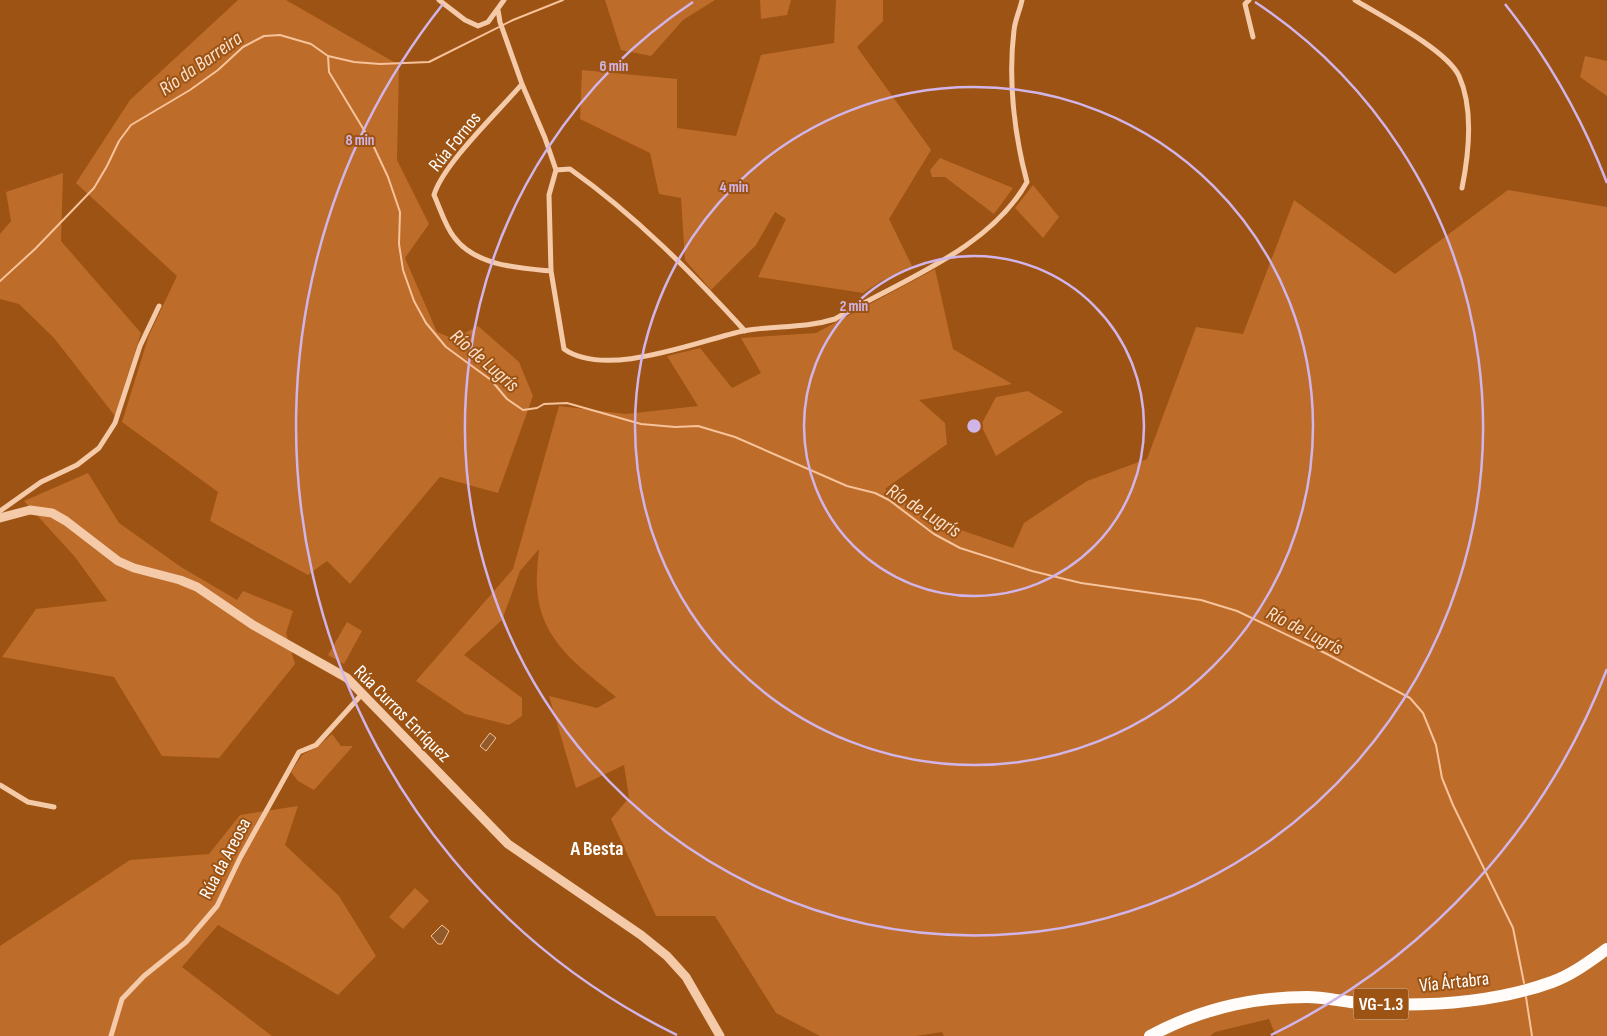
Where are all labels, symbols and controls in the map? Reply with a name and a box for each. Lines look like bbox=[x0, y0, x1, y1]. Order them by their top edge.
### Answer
water label: Río da Barreira bbox=[154, 26, 247, 101]
text: 6 min bbox=[599, 57, 629, 76]
street label: Rúa Fornos bbox=[424, 107, 486, 176]
text: 8 min bbox=[345, 131, 375, 150]
text: 4 min bbox=[720, 178, 748, 197]
text: 2 min bbox=[840, 297, 868, 316]
water label: Río de Lugrís bbox=[445, 324, 524, 397]
centre of rings bbox=[965, 417, 983, 435]
water label: Río de Lugrís bbox=[882, 479, 965, 543]
water label: Río de Lugrís bbox=[1262, 601, 1347, 660]
street label: Rúa Curros Enríquez bbox=[349, 661, 455, 767]
street label: Rúa da Areosa bbox=[194, 814, 256, 903]
district label: A Besta bbox=[569, 837, 624, 861]
street label: Vía Ártabra bbox=[1418, 967, 1490, 998]
road number: VG-1.3 bbox=[1354, 989, 1408, 1020]

